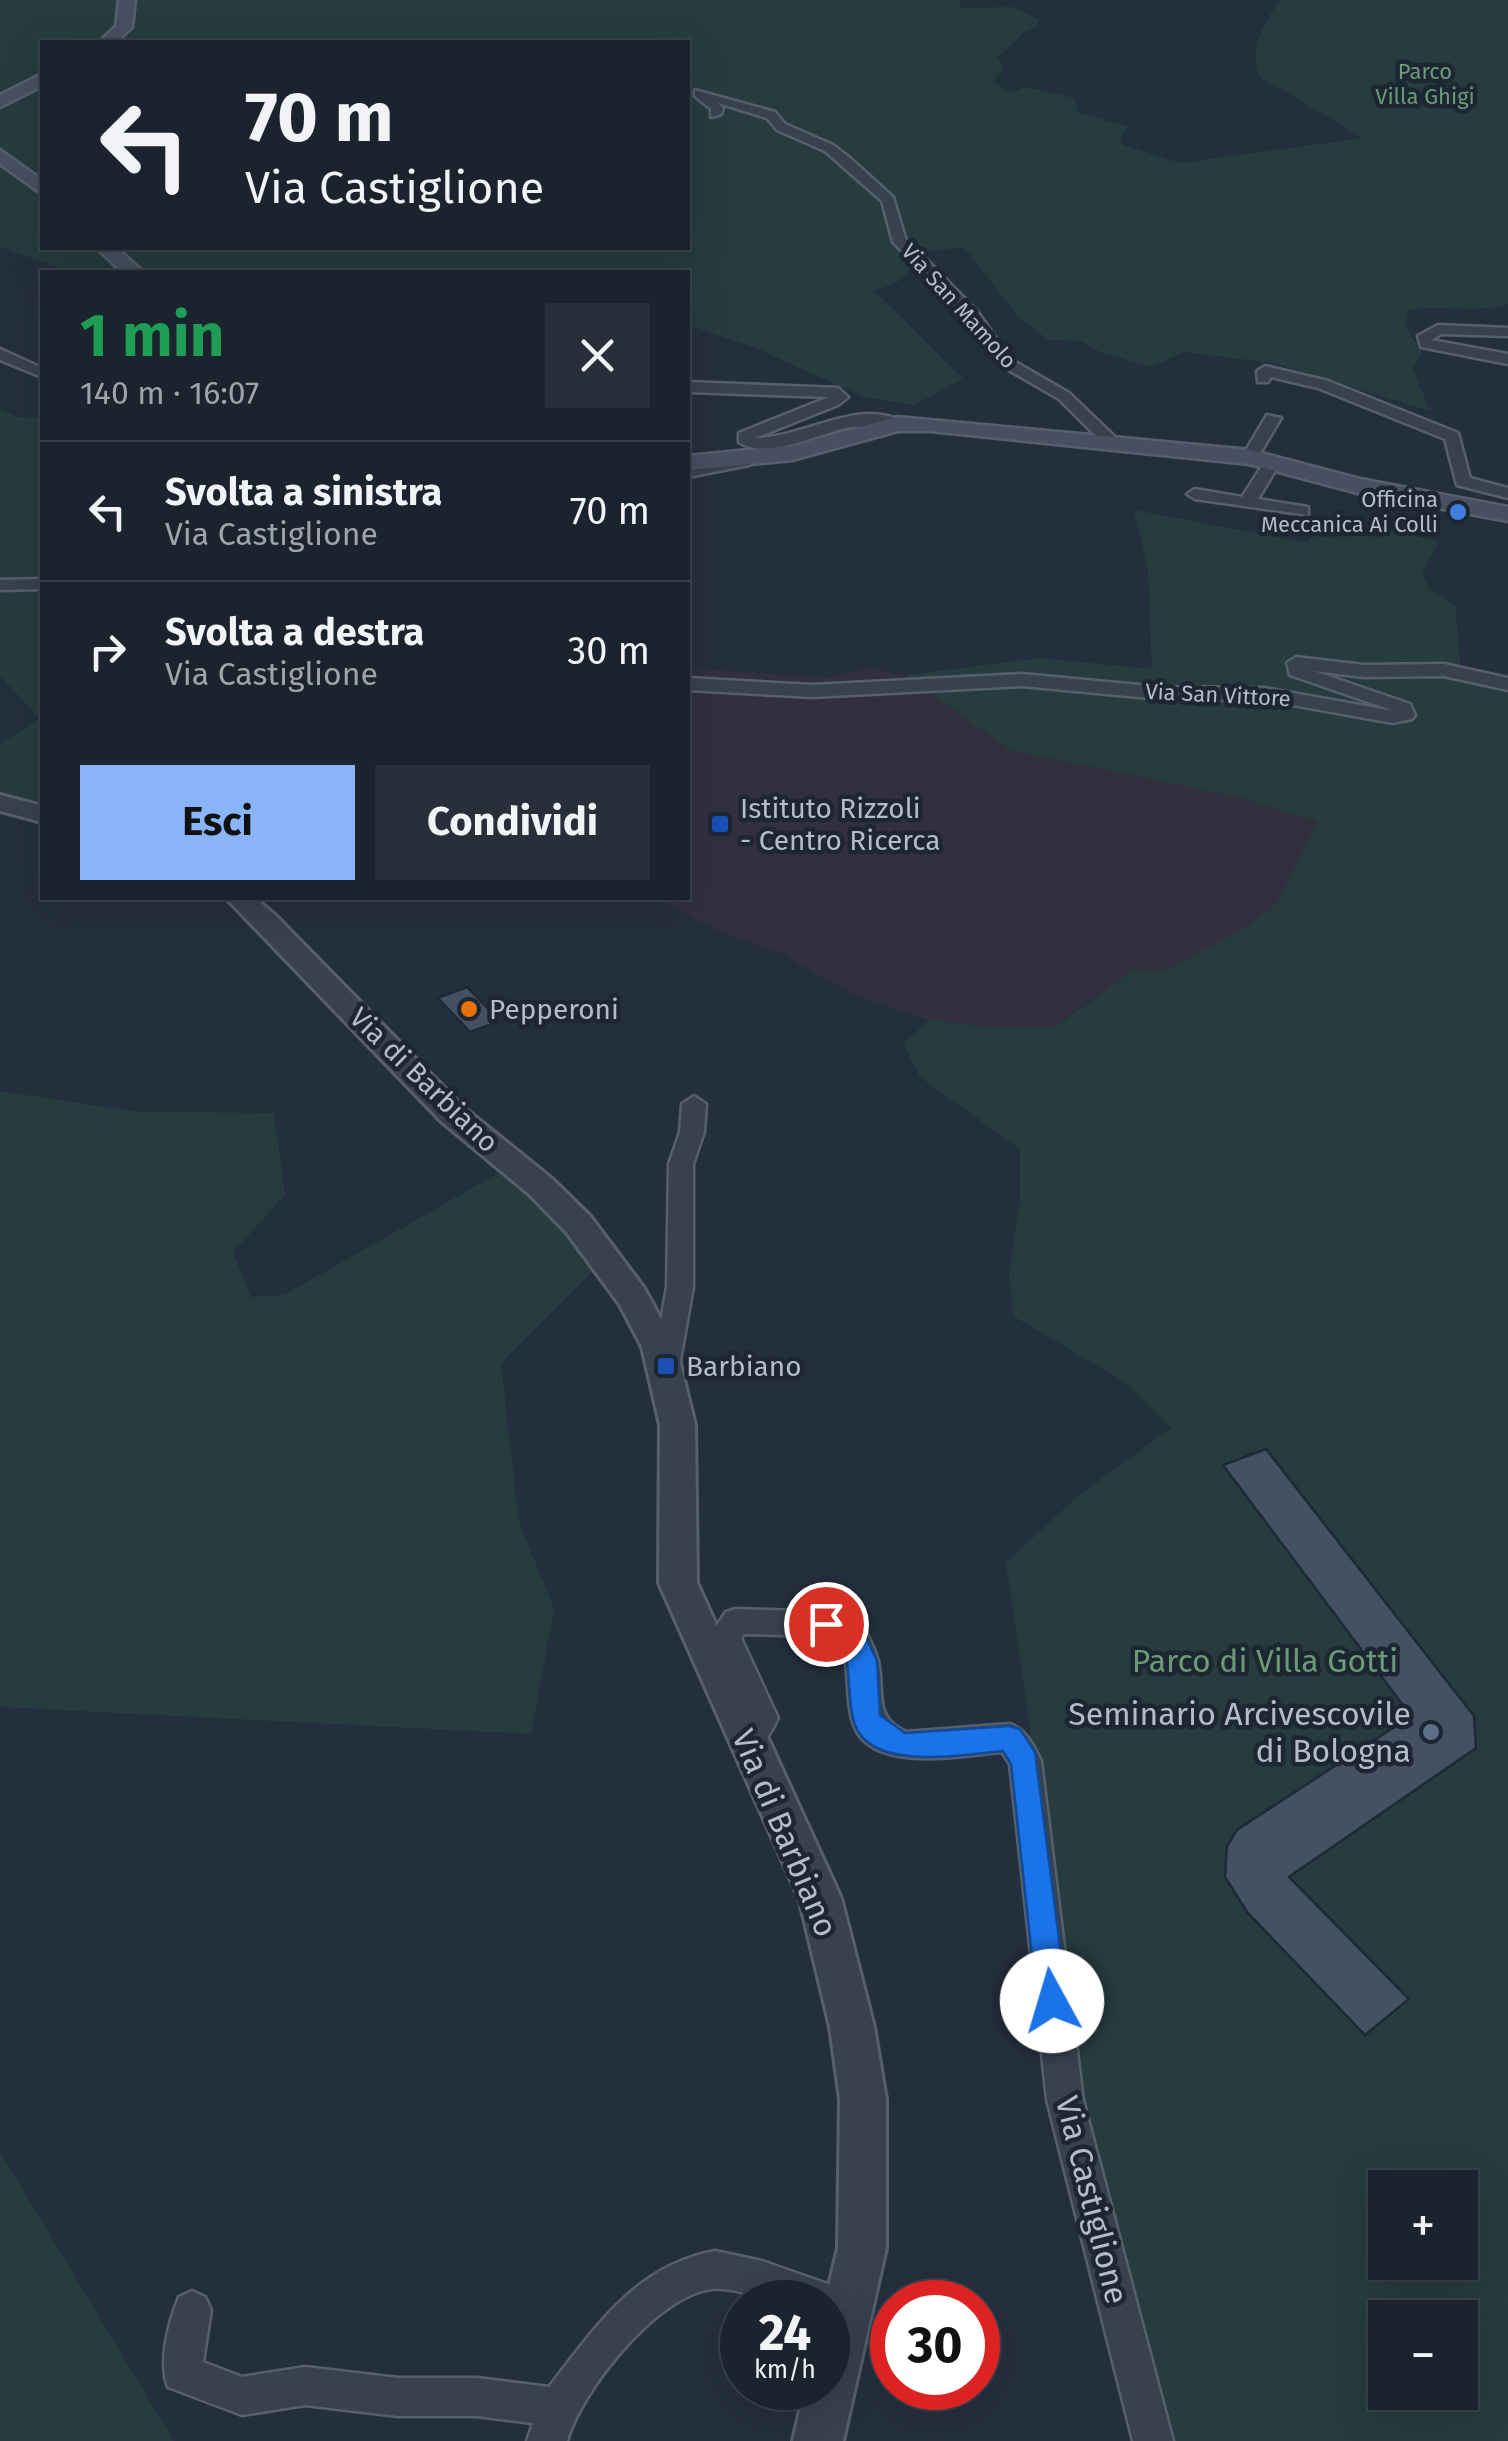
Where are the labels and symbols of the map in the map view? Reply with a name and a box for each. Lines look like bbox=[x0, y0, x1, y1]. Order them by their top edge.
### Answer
park label: Parco Villa Ghigi bbox=[1375, 58, 1475, 110]
street label: Via San Mamolo bbox=[896, 238, 1022, 374]
place label: Officina Meccanica Ai Colli bbox=[1261, 486, 1438, 538]
marker: Officina Meccanica Ai Colli bbox=[1447, 501, 1469, 523]
street label: Via San Vittore bbox=[1145, 678, 1291, 712]
place label: Istituto Rizzoli - Centro Ricerca bbox=[740, 792, 941, 857]
marker: Istituto Rizzoli - Centro Ricerca bbox=[709, 813, 731, 835]
place label: Pepperoni bbox=[489, 993, 619, 1026]
marker: Pepperoni bbox=[458, 998, 480, 1020]
street label: Via di Barbiano bbox=[343, 1001, 505, 1159]
place label: Barbiano bbox=[686, 1350, 802, 1383]
marker: Barbiano bbox=[655, 1355, 677, 1377]
pin bbox=[784, 1582, 869, 1667]
park label: Parco di Villa Gotti bbox=[1132, 1642, 1398, 1680]
place label: Seminario Arcivescovile di Bologna bbox=[1068, 1695, 1411, 1770]
marker: Seminario Arcivescovile di Bologna bbox=[1420, 1721, 1442, 1743]
street label: Via di Barbiano bbox=[724, 1724, 846, 1942]
position arrow bbox=[1000, 1949, 1104, 2053]
street label: Via Castiglione bbox=[1048, 2092, 1136, 2308]
speed limit sign: 30 bbox=[870, 2280, 1000, 2410]

